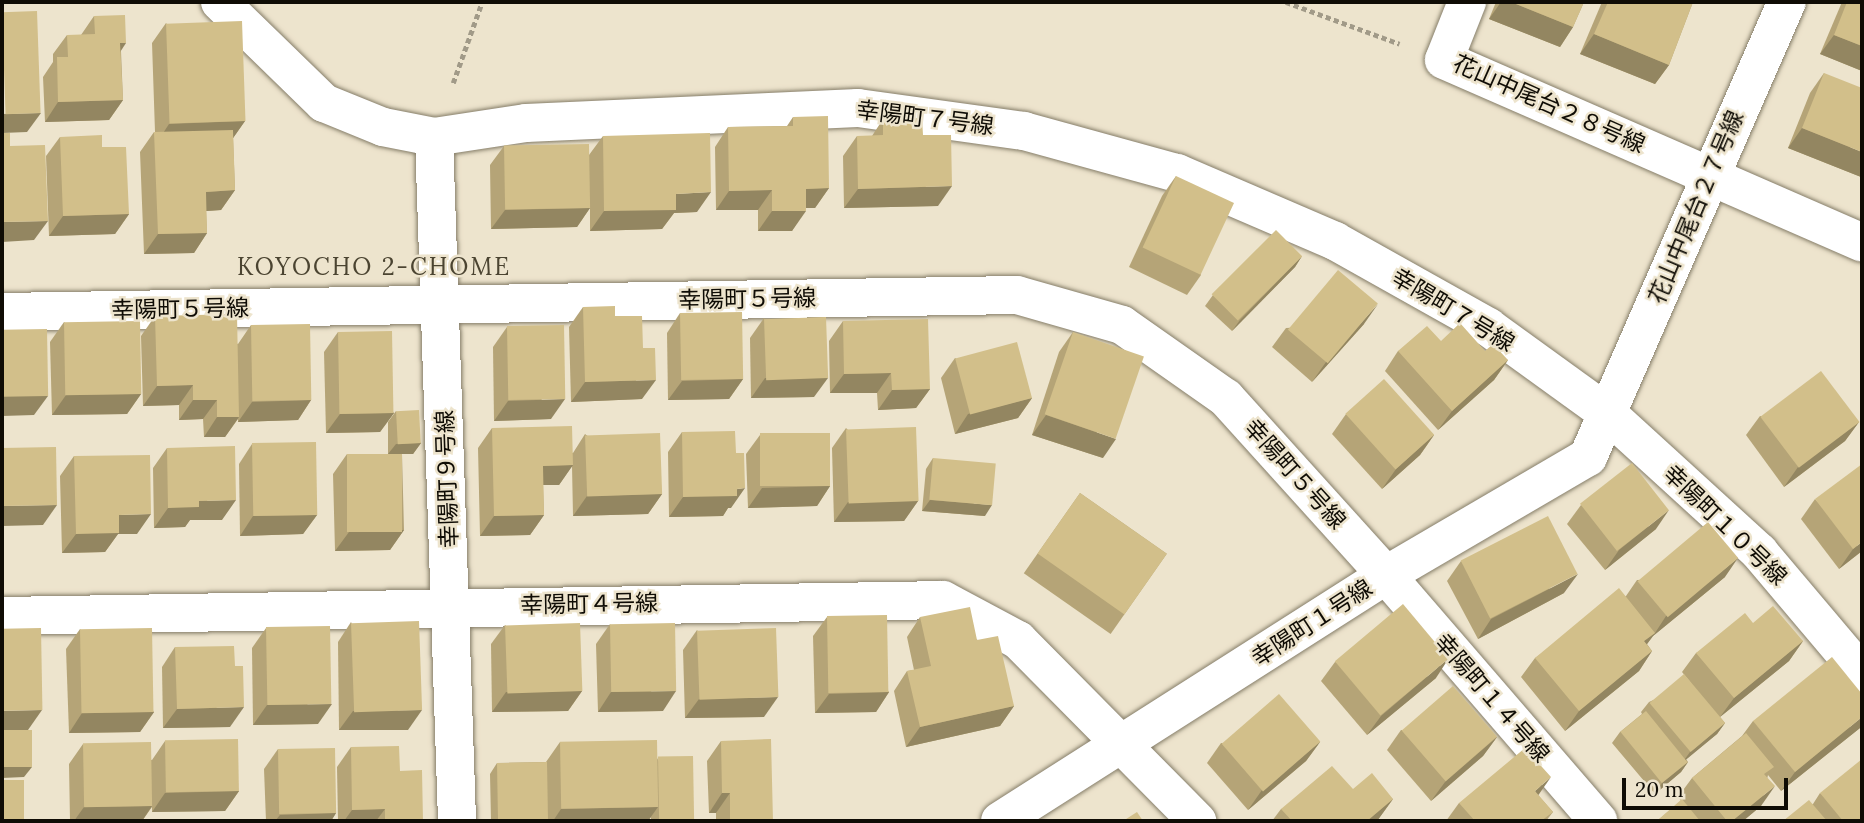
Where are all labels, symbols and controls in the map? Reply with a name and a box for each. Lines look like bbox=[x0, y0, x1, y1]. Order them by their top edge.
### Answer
street label: 花山中尾台２８号線 bbox=[1449, 49, 1649, 159]
street label: 幸陽町７号線 bbox=[855, 96, 995, 140]
street label: 花山中尾台２７号線 bbox=[1643, 106, 1749, 308]
district label: KOYOCHO 2-CHOME bbox=[239, 253, 509, 281]
street label: 幸陽町７号線 bbox=[1387, 263, 1519, 357]
street label: 幸陽町５号線 bbox=[678, 284, 816, 314]
street label: 幸陽町５号線 bbox=[111, 294, 249, 324]
street label: 幸陽町９号線 bbox=[431, 410, 463, 548]
street label: 幸陽町５号線 bbox=[1239, 413, 1351, 535]
street label: 幸陽町１０号線 bbox=[1658, 459, 1792, 591]
street label: 幸陽町１号線 bbox=[1247, 574, 1377, 672]
street label: 幸陽町４号線 bbox=[520, 589, 658, 619]
street label: 幸陽町１４号線 bbox=[1429, 628, 1555, 768]
scale bar bbox=[1626, 764, 1792, 808]
text: 20 m bbox=[1635, 776, 1684, 803]

